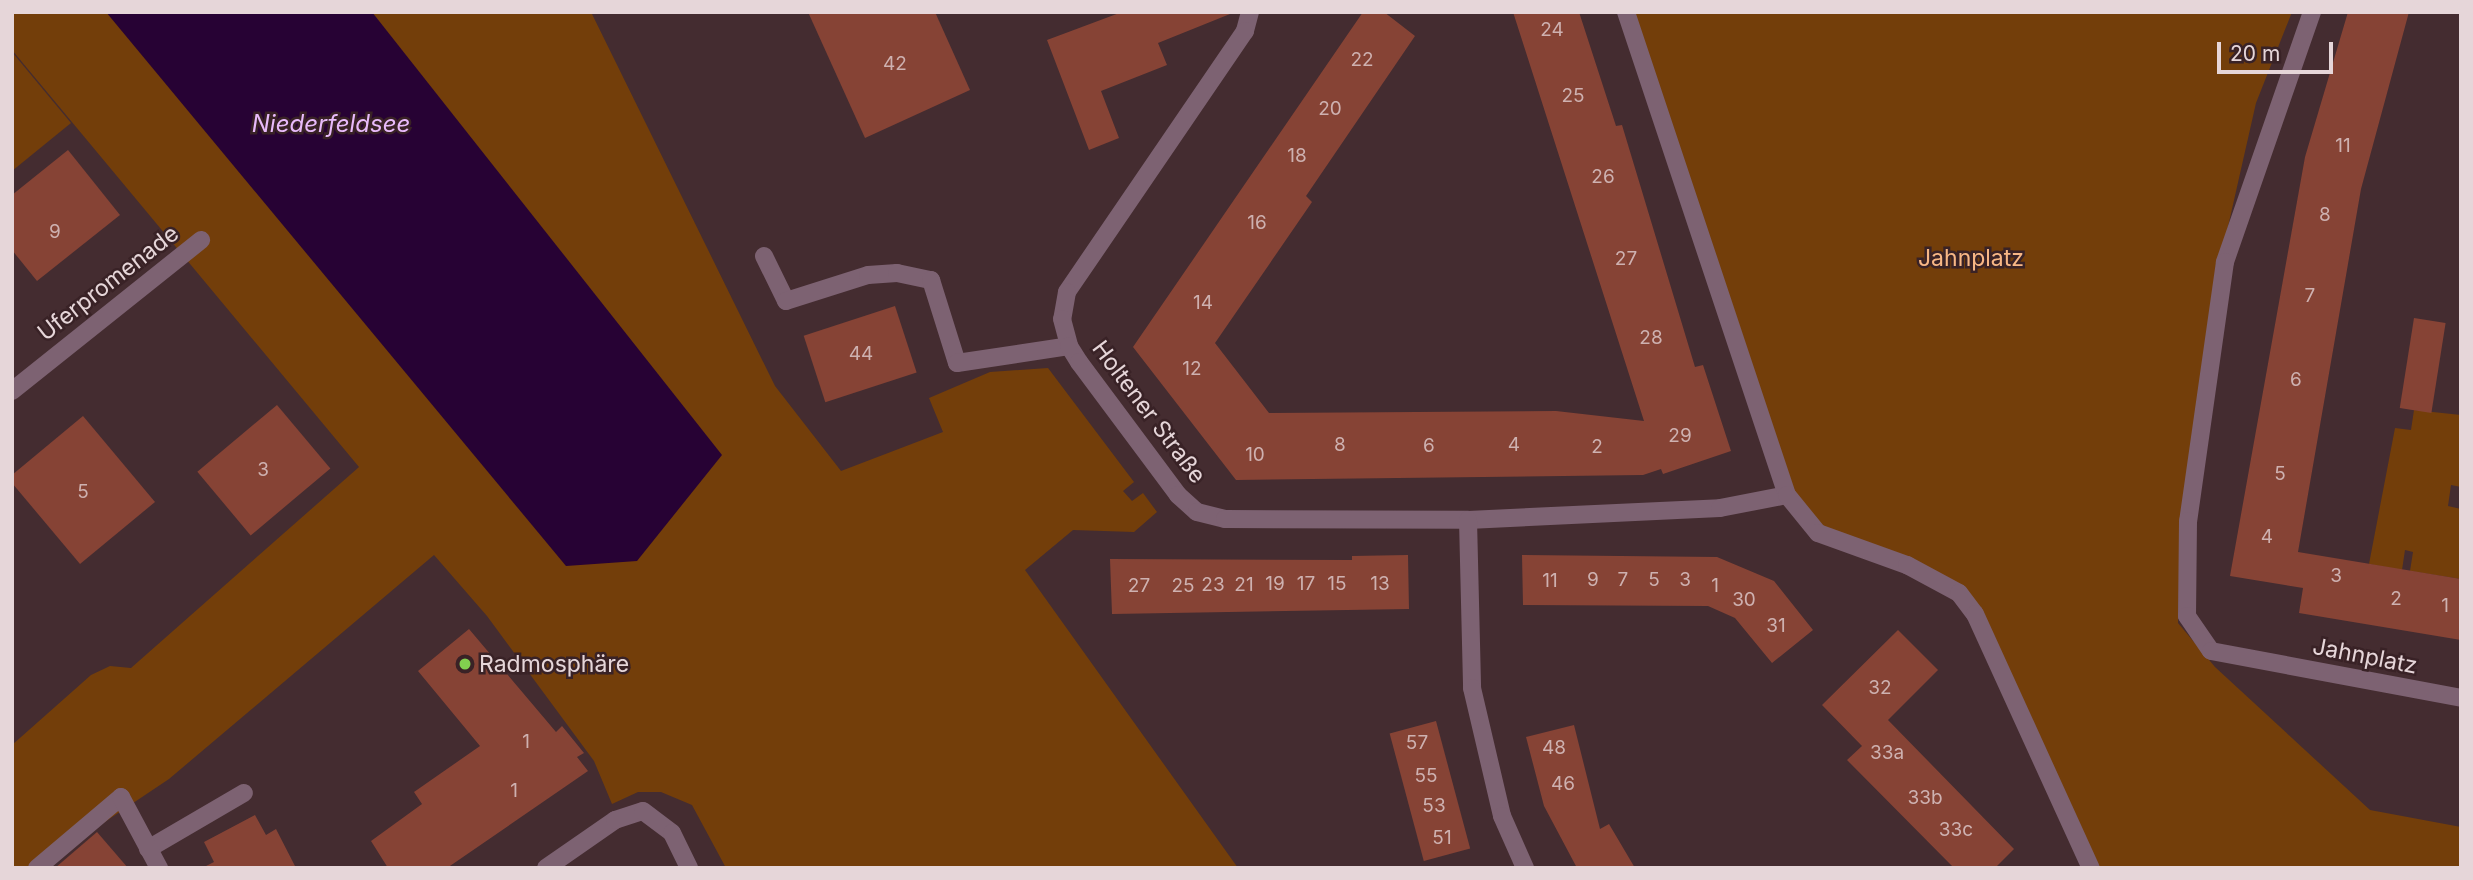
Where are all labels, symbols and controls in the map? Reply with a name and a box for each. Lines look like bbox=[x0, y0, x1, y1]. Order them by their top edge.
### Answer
house number: 24 bbox=[1540, 19, 1564, 41]
scale bar bbox=[2221, 28, 2336, 72]
text: 20 m bbox=[2230, 41, 2280, 66]
house number: 22 bbox=[1350, 49, 1374, 71]
house number: 42 bbox=[883, 53, 907, 75]
house number: 25 bbox=[1561, 85, 1585, 107]
house number: 20 bbox=[1318, 98, 1342, 120]
water label: Niederfeldsee bbox=[252, 110, 410, 138]
house number: 11 bbox=[2335, 135, 2351, 157]
house number: 18 bbox=[1287, 145, 1307, 167]
house number: 26 bbox=[1591, 166, 1615, 188]
house number: 8 bbox=[2319, 204, 2331, 226]
house number: 16 bbox=[1247, 212, 1267, 234]
street label: Uferpromenade bbox=[32, 219, 184, 347]
house number: 9 bbox=[49, 221, 61, 243]
park label: Jahnplatz bbox=[1918, 244, 2024, 272]
house number: 27 bbox=[1615, 248, 1637, 270]
house number: 7 bbox=[2305, 285, 2315, 307]
house number: 14 bbox=[1193, 292, 1213, 314]
house number: 28 bbox=[1639, 327, 1663, 349]
street label: Holtener Straße bbox=[1087, 335, 1211, 489]
house number: 44 bbox=[849, 343, 873, 365]
house number: 12 bbox=[1182, 358, 1202, 380]
house number: 6 bbox=[2290, 369, 2302, 391]
house number: 29 bbox=[1668, 425, 1692, 447]
house number: 8 bbox=[1334, 434, 1346, 456]
house number: 4 bbox=[1508, 434, 1520, 456]
house number: 6 bbox=[1423, 435, 1435, 457]
house number: 2 bbox=[1591, 436, 1603, 458]
house number: 10 bbox=[1245, 444, 1265, 466]
house number: 3 bbox=[257, 459, 269, 481]
house number: 5 bbox=[2274, 463, 2286, 485]
house number: 5 bbox=[77, 481, 89, 503]
house number: 4 bbox=[2261, 526, 2273, 548]
house number: 3 bbox=[2330, 565, 2342, 587]
house number: 9 bbox=[1587, 569, 1599, 591]
house number: 7 bbox=[1618, 569, 1628, 591]
house number: 5 bbox=[1648, 569, 1660, 591]
house number: 3 bbox=[1679, 569, 1691, 591]
house number: 11 bbox=[1542, 570, 1558, 592]
house number: 19 bbox=[1265, 573, 1285, 595]
house number: 17 bbox=[1297, 573, 1315, 595]
house number: 15 bbox=[1327, 573, 1347, 595]
house number: 13 bbox=[1370, 573, 1390, 595]
house number: 23 bbox=[1201, 574, 1225, 596]
house number: 21 bbox=[1234, 574, 1254, 596]
house number: 27 bbox=[1128, 575, 1150, 597]
house number: 25 bbox=[1171, 575, 1195, 597]
house number: 1 bbox=[1711, 575, 1719, 597]
house number: 2 bbox=[2390, 588, 2402, 610]
house number: 30 bbox=[1732, 589, 1756, 611]
house number: 1 bbox=[2441, 595, 2449, 617]
house number: 31 bbox=[1766, 615, 1786, 637]
street label: Jahnplatz bbox=[2310, 632, 2420, 680]
place label: Radmosphäre bbox=[479, 650, 629, 678]
marker: Radmosphäre bbox=[457, 656, 473, 672]
house number: 32 bbox=[1868, 677, 1892, 699]
house number: 1 bbox=[522, 731, 530, 753]
house number: 57 bbox=[1406, 732, 1428, 754]
house number: 48 bbox=[1542, 737, 1566, 759]
house number: 33a bbox=[1870, 742, 1904, 764]
house number: 55 bbox=[1414, 765, 1438, 787]
house number: 46 bbox=[1551, 773, 1575, 795]
house number: 1 bbox=[510, 780, 518, 802]
house number: 33b bbox=[1907, 787, 1943, 809]
house number: 53 bbox=[1422, 795, 1446, 817]
house number: 33c bbox=[1939, 819, 1973, 841]
house number: 51 bbox=[1432, 827, 1452, 849]

